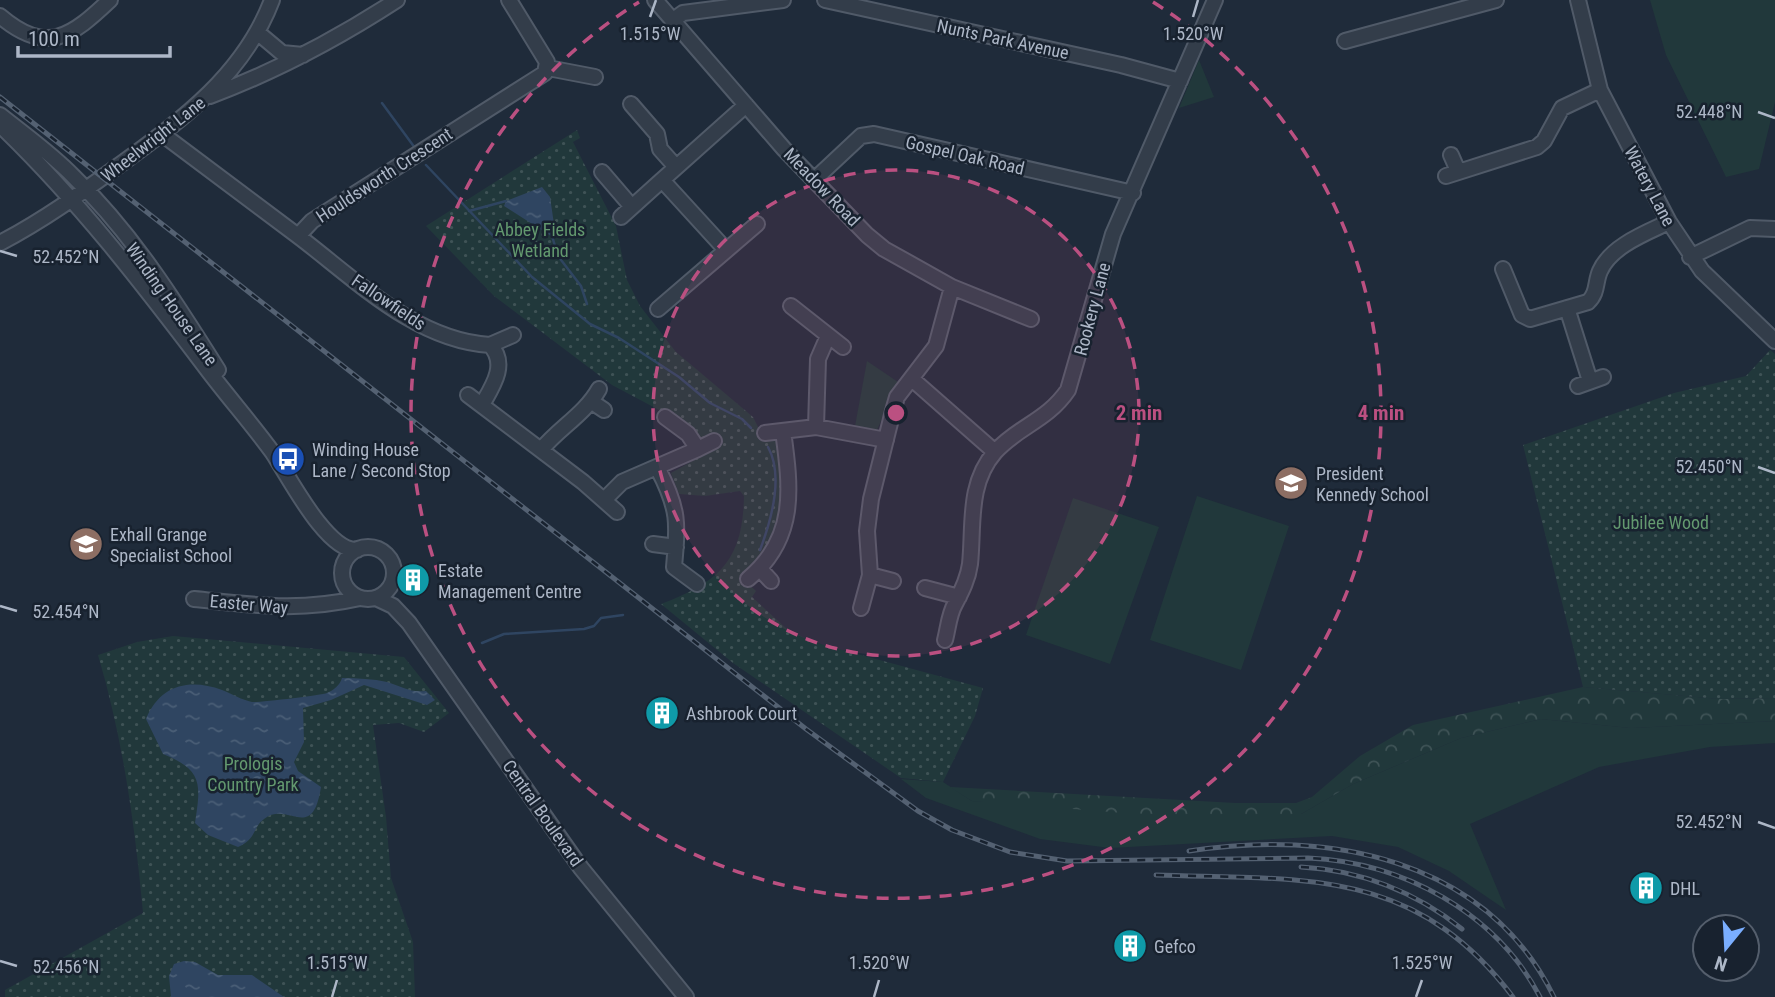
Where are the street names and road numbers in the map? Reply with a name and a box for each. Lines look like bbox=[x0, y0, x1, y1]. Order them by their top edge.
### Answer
street label: Nunts Park Avenue bbox=[935, 15, 1071, 63]
street label: Wheelwright Lane bbox=[97, 92, 209, 186]
street label: Houldsworth Crescent bbox=[312, 123, 456, 227]
street label: Gospel Oak Road bbox=[904, 131, 1026, 179]
street label: Watery Lane bbox=[1620, 142, 1680, 230]
street label: Meadow Road bbox=[780, 144, 864, 230]
street label: Winding House Lane bbox=[122, 238, 222, 370]
street label: Rookery Lane bbox=[1069, 260, 1115, 358]
street label: Fallowfields bbox=[348, 270, 430, 334]
street label: Easter Way bbox=[209, 590, 290, 618]
street label: Central Boulevard bbox=[499, 756, 587, 870]

